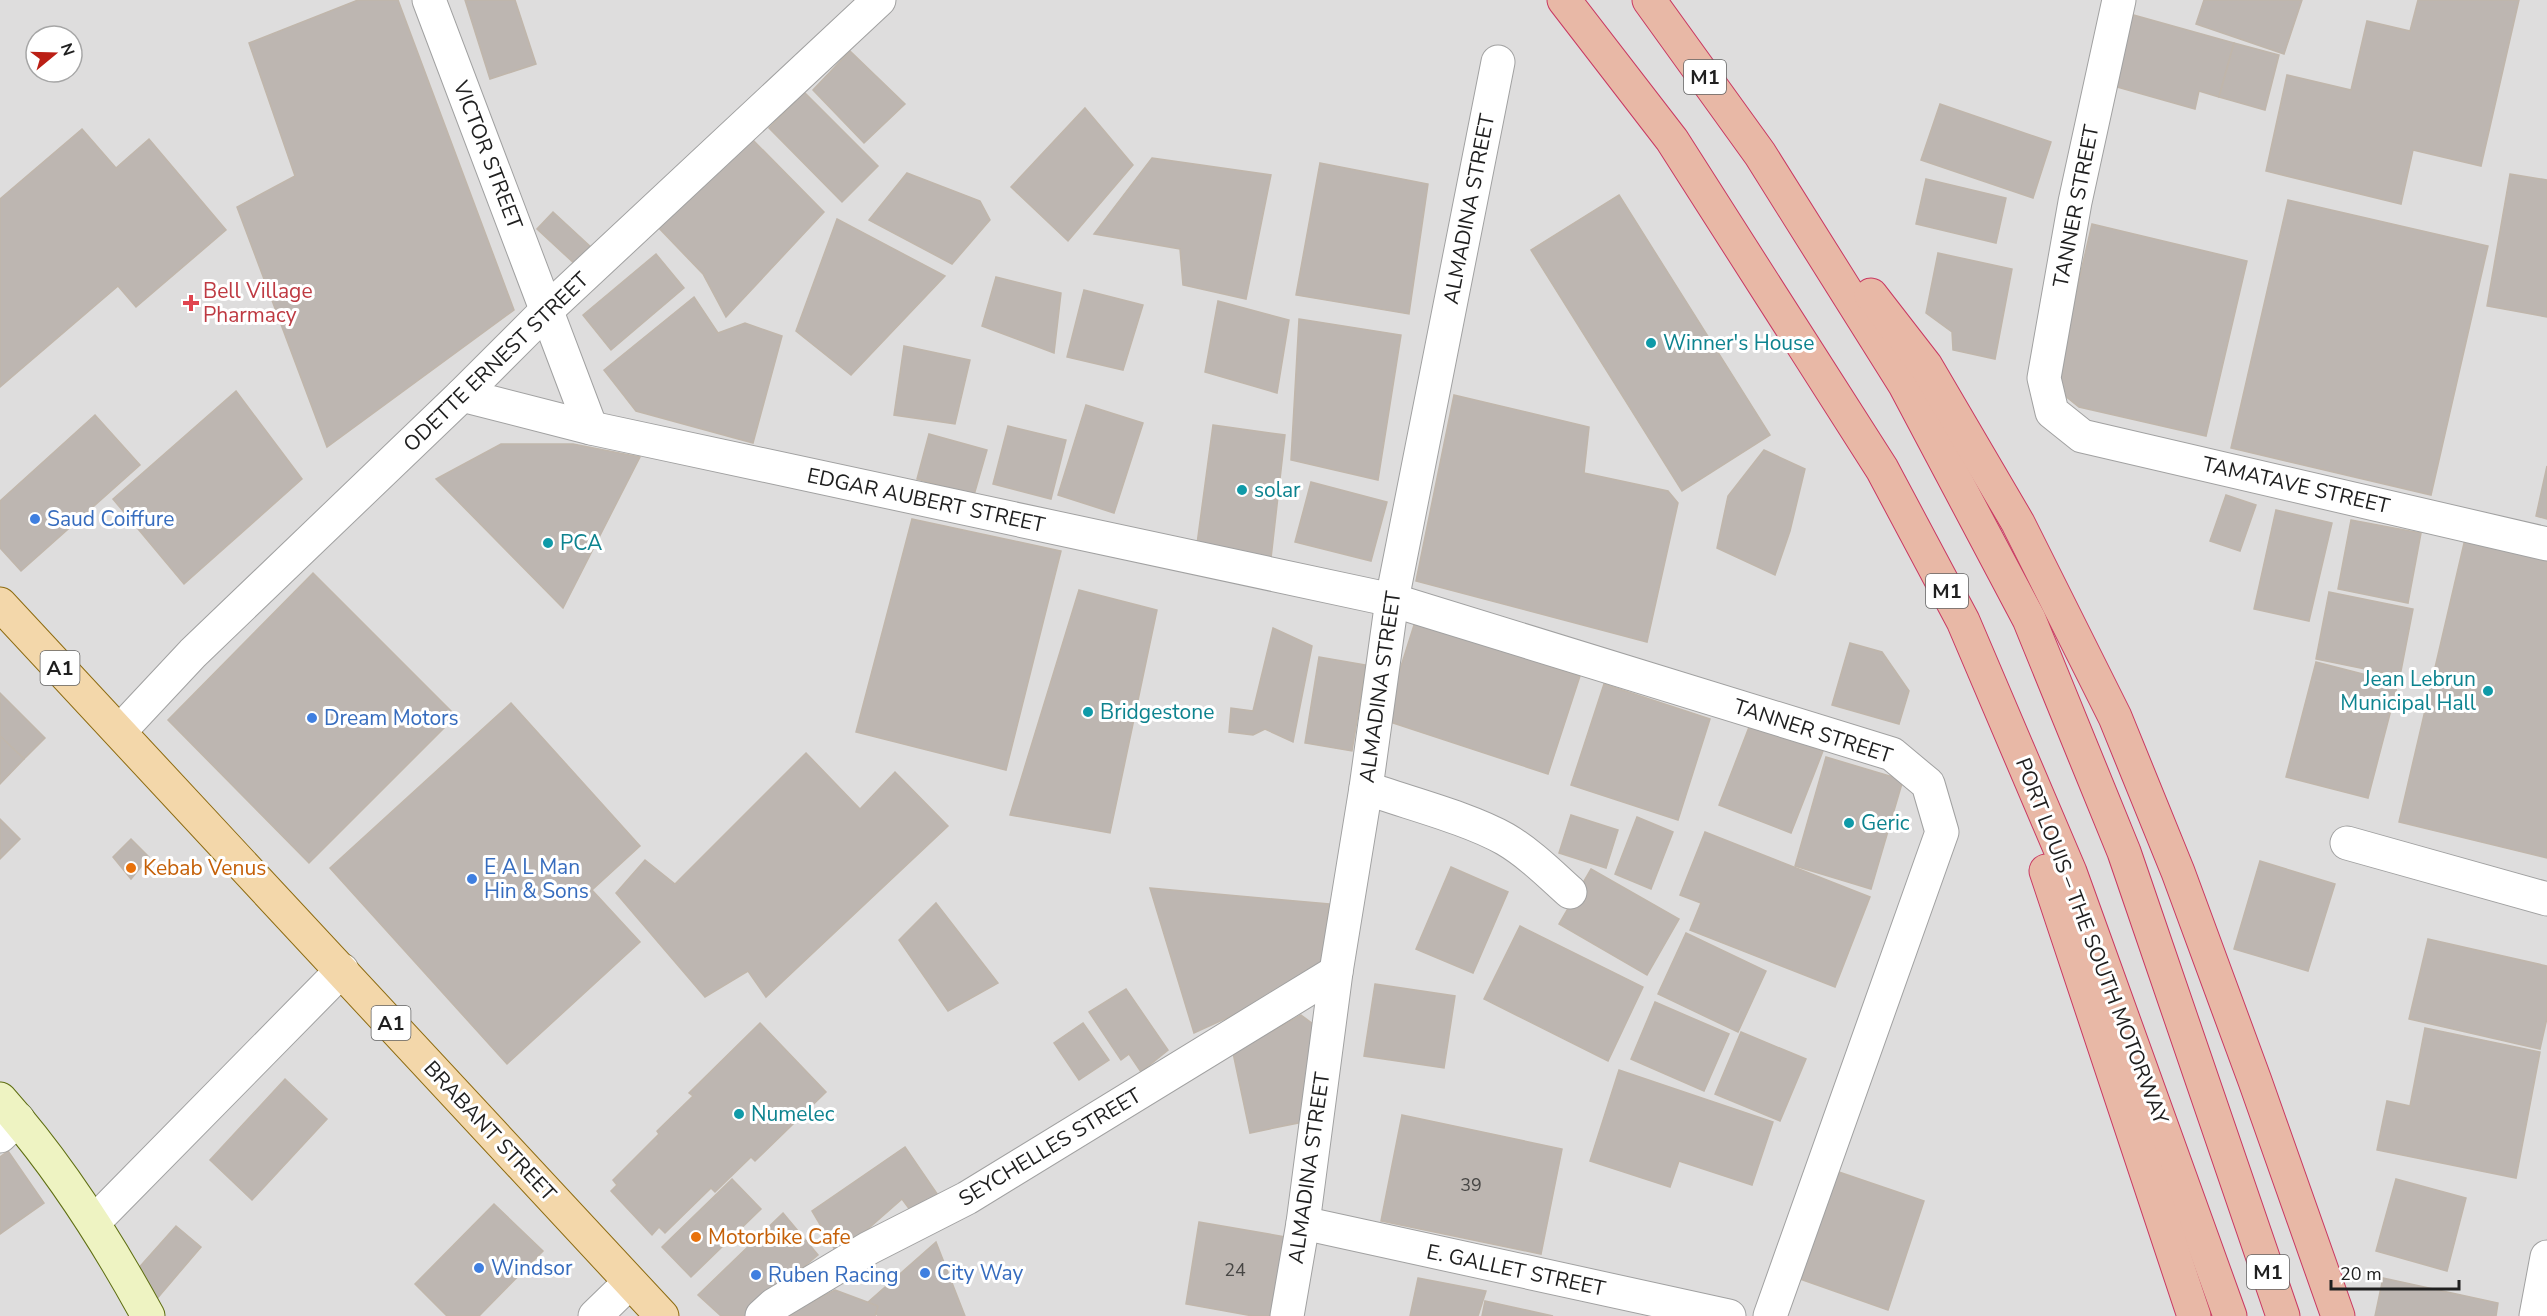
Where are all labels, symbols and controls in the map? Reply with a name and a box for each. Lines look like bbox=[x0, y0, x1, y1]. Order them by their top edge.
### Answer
north arrow bbox=[24, 24, 84, 84]
text: N bbox=[55, 40, 80, 59]
road number: M1 bbox=[1684, 60, 1726, 94]
street label: VICTOR STREET bbox=[446, 76, 529, 234]
street label: ALMADINA STREET bbox=[1437, 111, 1501, 307]
street label: TANNER STREET bbox=[2046, 122, 2106, 290]
street label: ODETTE ERNEST STREET bbox=[397, 266, 595, 458]
place label: Bell Village Pharmacy bbox=[203, 277, 313, 329]
marker: Bell Village Pharmacy bbox=[184, 296, 198, 310]
place label: Winner's House bbox=[1663, 329, 1814, 357]
marker: Winner's House bbox=[1644, 336, 1658, 350]
street label: TAMATAVE STREET bbox=[2200, 450, 2393, 520]
street label: EDGAR AUBERT STREET bbox=[804, 461, 1048, 539]
place label: solar bbox=[1254, 476, 1301, 504]
marker: solar bbox=[1235, 483, 1249, 497]
place label: Saud Coiffure bbox=[47, 505, 174, 533]
marker: Saud Coiffure bbox=[28, 512, 42, 526]
place label: PCA bbox=[560, 529, 602, 557]
marker: PCA bbox=[541, 536, 555, 550]
road number: M1 bbox=[1926, 574, 1968, 608]
street label: ALMADINA STREET bbox=[1353, 589, 1407, 785]
road number: A1 bbox=[40, 651, 80, 685]
place label: Jean Lebrun Municipal Hall bbox=[2340, 665, 2477, 717]
marker: Jean Lebrun Municipal Hall bbox=[2481, 684, 2495, 698]
street label: TANNER STREET bbox=[1730, 692, 1896, 770]
place label: Bridgestone bbox=[1100, 698, 1214, 726]
place label: Dream Motors bbox=[324, 704, 459, 732]
marker: Bridgestone bbox=[1081, 705, 1095, 719]
marker: Dream Motors bbox=[305, 711, 319, 725]
street label: PORT LOUIS – THE SOUTH MOTORWAY bbox=[2009, 754, 2175, 1129]
place label: Geric bbox=[1861, 809, 1910, 837]
marker: Geric bbox=[1842, 816, 1856, 830]
place label: E A L Man Hin & Sons bbox=[484, 853, 589, 905]
place label: Kebab Venus bbox=[143, 854, 266, 882]
marker: Kebab Venus bbox=[124, 861, 138, 875]
marker: E A L Man Hin & Sons bbox=[465, 872, 479, 886]
road number: A1 bbox=[372, 1006, 410, 1040]
street label: BRABANT STREET bbox=[418, 1055, 563, 1208]
street label: ALMADINA STREET bbox=[1282, 1070, 1336, 1266]
street label: SEYCHELLES STREET bbox=[954, 1081, 1147, 1213]
place label: Numelec bbox=[751, 1100, 835, 1128]
marker: Numelec bbox=[732, 1107, 746, 1121]
house number: 39 bbox=[1460, 1173, 1482, 1197]
place label: Motorbike Cafe bbox=[708, 1223, 851, 1251]
marker: Motorbike Cafe bbox=[689, 1230, 703, 1244]
street label: E. GALLET STREET bbox=[1424, 1237, 1608, 1303]
scale bar bbox=[2331, 1253, 2458, 1291]
place label: Windsor bbox=[491, 1254, 573, 1282]
road number: M1 bbox=[2247, 1255, 2289, 1289]
house number: 24 bbox=[1224, 1258, 1246, 1282]
place label: City Way bbox=[937, 1259, 1024, 1287]
marker: Windsor bbox=[472, 1261, 486, 1275]
place label: Ruben Racing bbox=[768, 1261, 899, 1289]
text: 20 m bbox=[2340, 1262, 2382, 1286]
marker: City Way bbox=[918, 1266, 932, 1280]
marker: Ruben Racing bbox=[749, 1268, 763, 1282]

